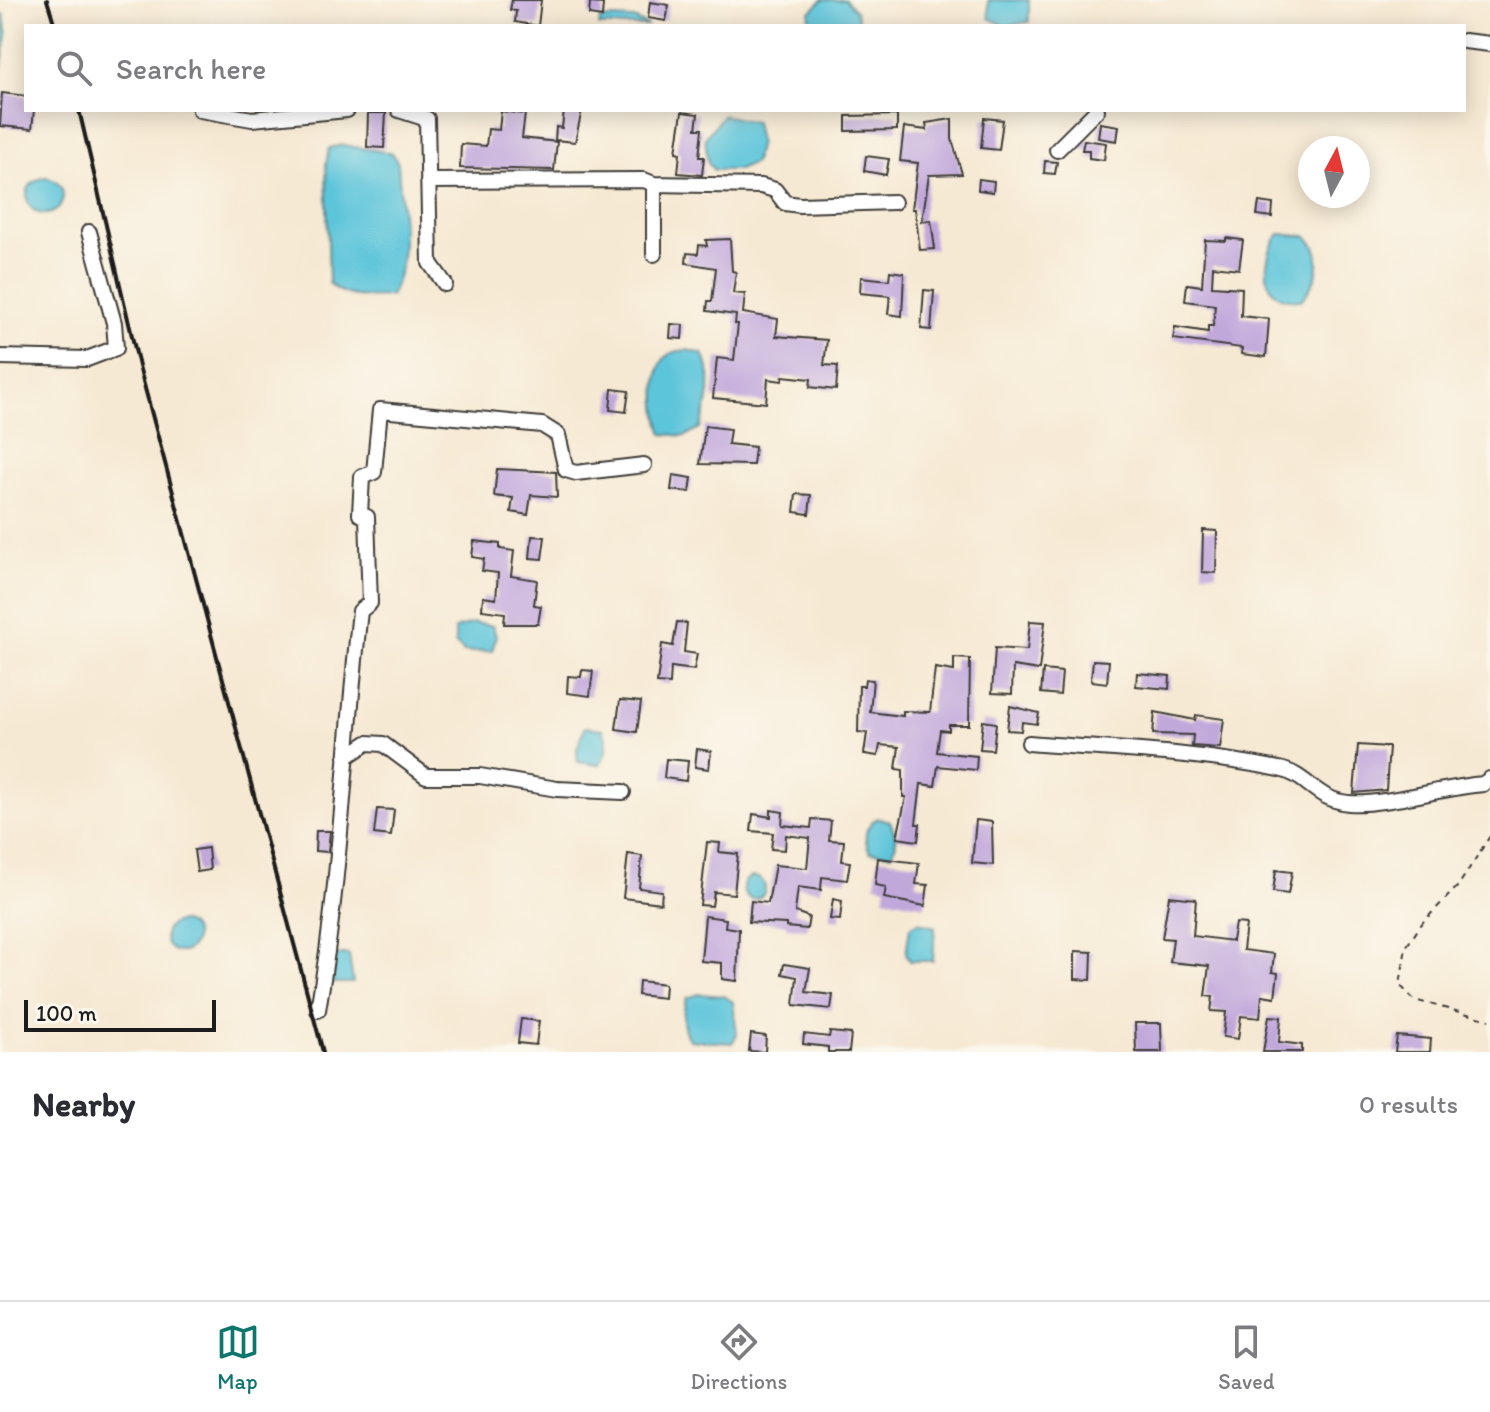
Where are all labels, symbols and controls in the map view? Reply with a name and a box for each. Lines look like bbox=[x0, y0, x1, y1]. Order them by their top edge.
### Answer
search box bbox=[24, 24, 1466, 112]
icon: search bbox=[52, 46, 96, 90]
text: Search here bbox=[116, 50, 266, 87]
north arrow bbox=[1298, 136, 1370, 208]
scale bar bbox=[24, 996, 216, 1032]
text: 100 m bbox=[36, 1000, 97, 1027]
text: Nearby bbox=[32, 1084, 135, 1125]
text: 0 results bbox=[1359, 1088, 1458, 1120]
tab: Map bbox=[216, 1320, 260, 1395]
tab: Directions bbox=[691, 1320, 787, 1395]
tab: Saved bbox=[1218, 1320, 1274, 1395]

